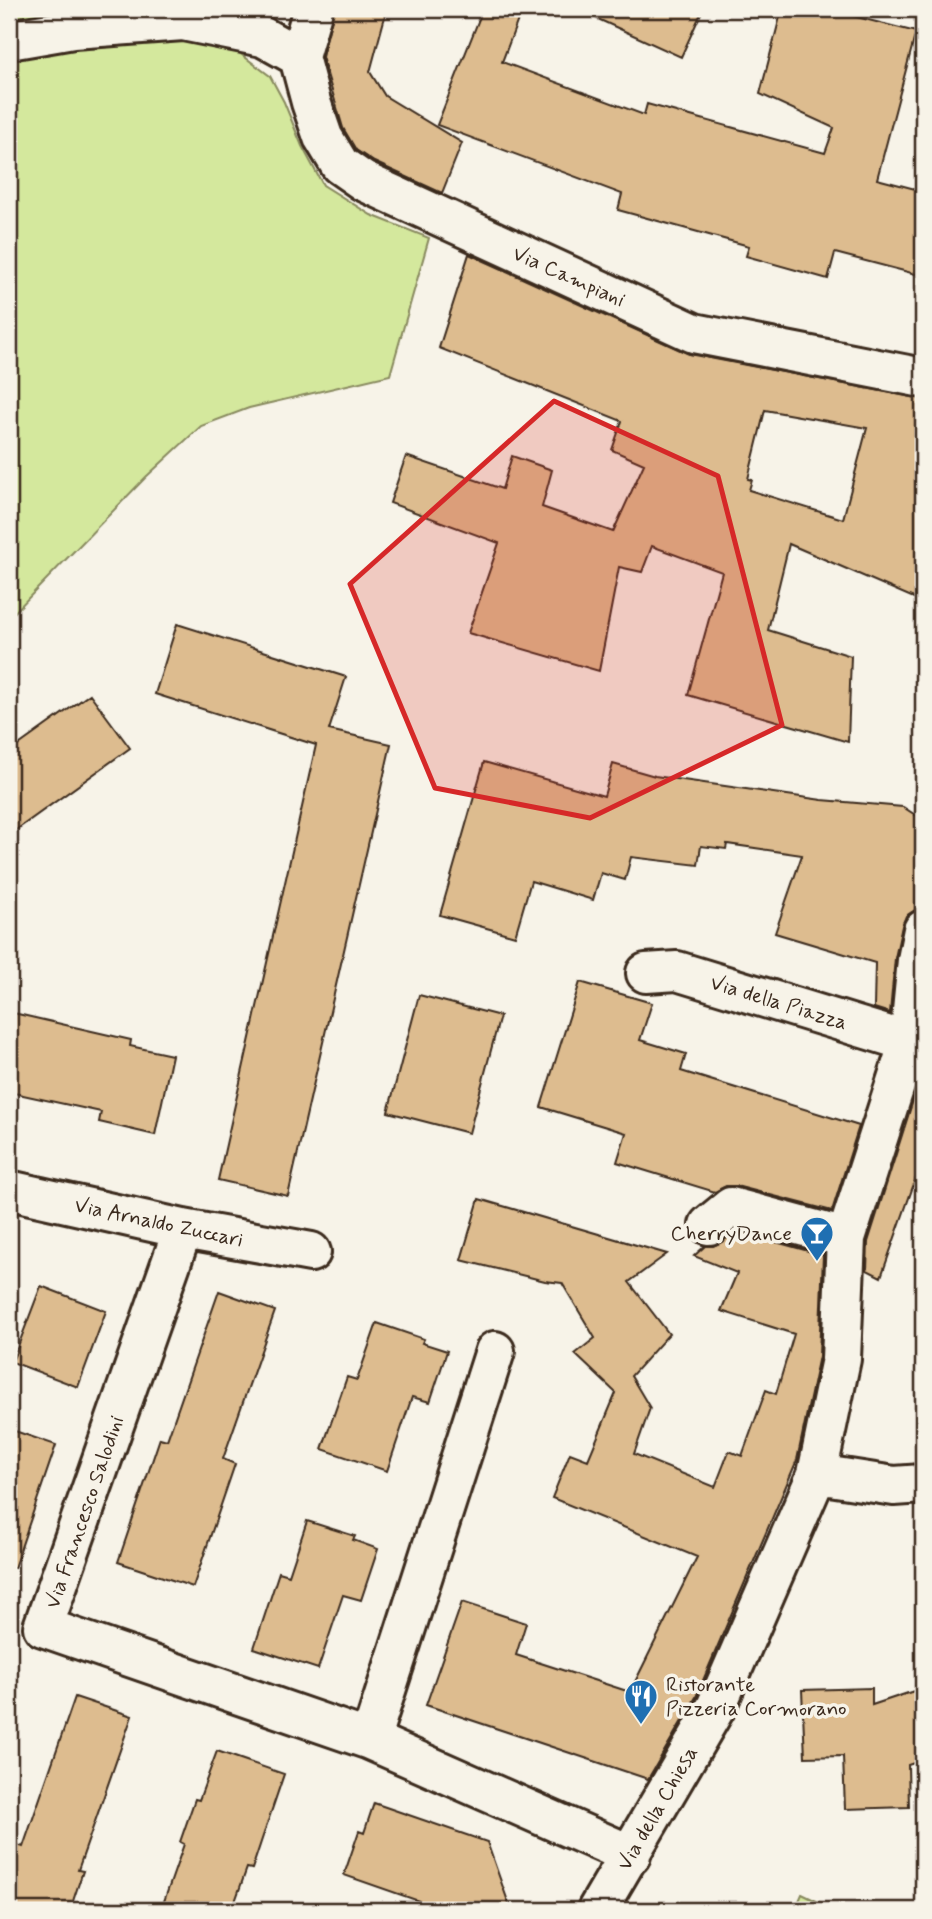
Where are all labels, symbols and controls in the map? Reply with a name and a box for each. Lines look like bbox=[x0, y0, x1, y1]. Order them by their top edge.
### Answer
street label: Via Campiani bbox=[508, 240, 629, 314]
street label: Via della Piazza bbox=[707, 969, 851, 1037]
street label: Via Arnaldo Zuccari bbox=[72, 1191, 246, 1255]
bar icon: CherryDance bbox=[798, 1214, 836, 1263]
place label: CherryDance bbox=[671, 1220, 792, 1248]
street label: Via Francesco Salodini bbox=[39, 1412, 131, 1612]
place label: Ristorante Pizzeria Cormorano bbox=[666, 1671, 847, 1723]
restaurant icon: Ristorante Pizzeria Cormorano bbox=[622, 1677, 660, 1726]
street label: Via della Chiesa bbox=[611, 1741, 705, 1876]

